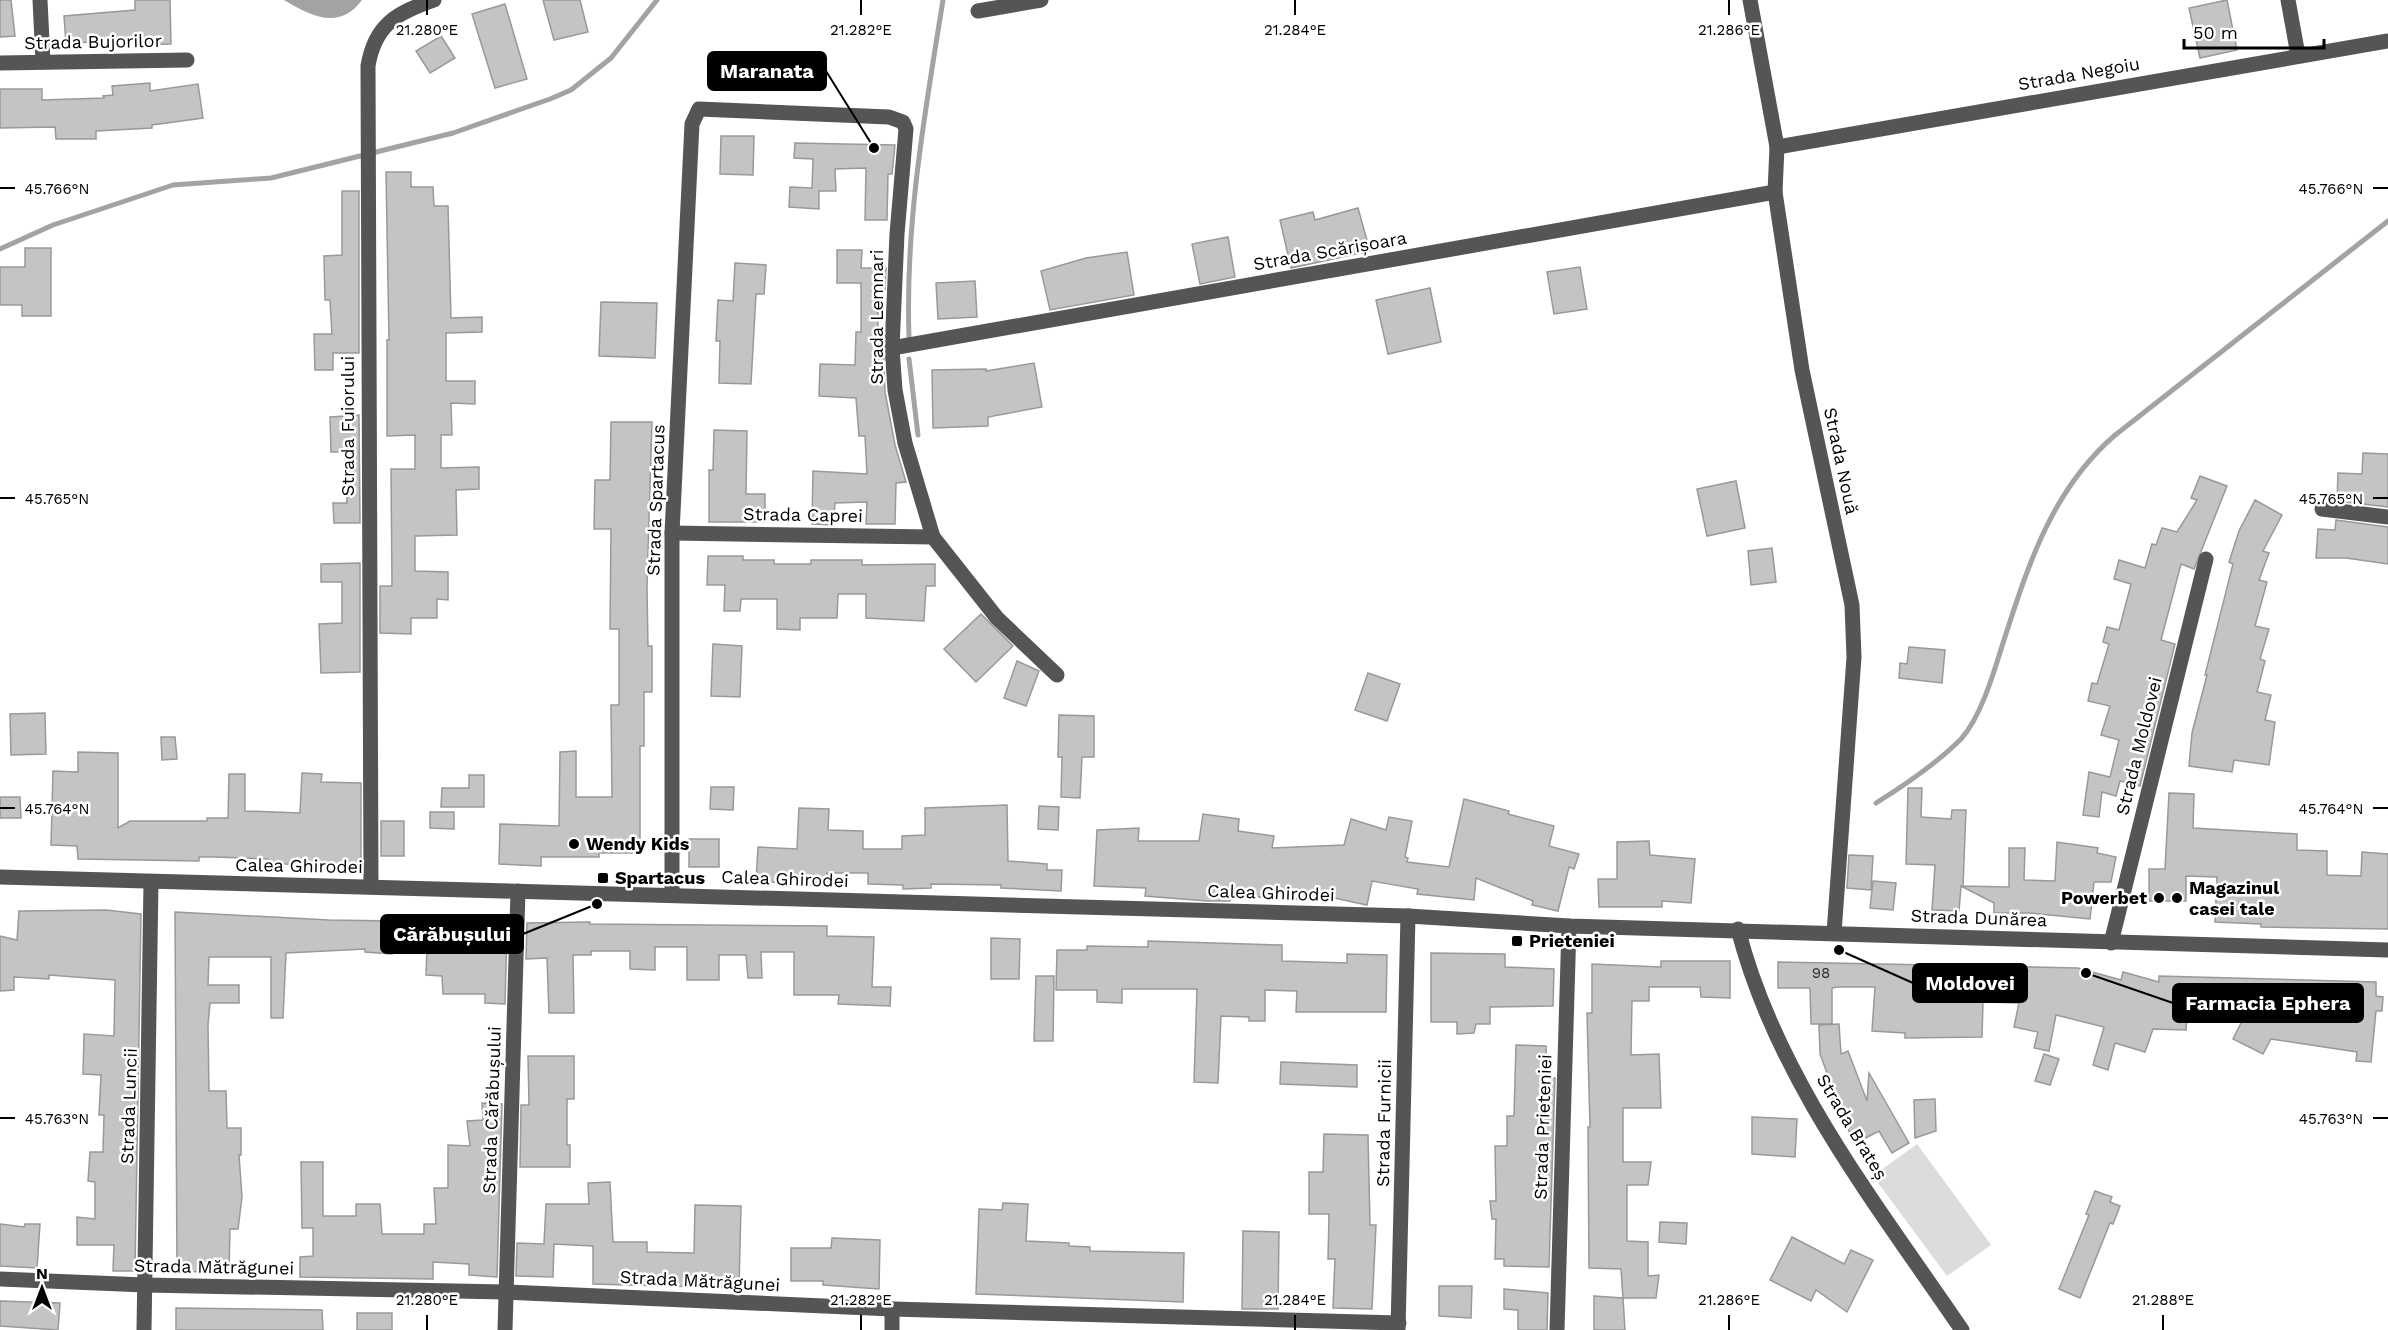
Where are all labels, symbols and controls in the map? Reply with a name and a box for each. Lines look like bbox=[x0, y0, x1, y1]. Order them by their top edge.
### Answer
scale bar bbox=[2184, 12, 2324, 50]
text: 21.280°E bbox=[396, 21, 458, 39]
text: 21.282°E bbox=[830, 21, 892, 39]
text: 21.284°E bbox=[1264, 21, 1326, 39]
text: 21.286°E bbox=[1698, 21, 1760, 39]
text: 50 m bbox=[2193, 22, 2238, 43]
street label: Strada Bujorilor bbox=[24, 30, 162, 53]
callout: Maranata bbox=[708, 52, 826, 90]
street label: Strada Negoiu bbox=[2016, 52, 2141, 95]
text: Maranata bbox=[720, 59, 814, 83]
text: 45.766°N bbox=[25, 180, 89, 198]
text: 45.766°N bbox=[2299, 180, 2363, 198]
street label: Strada Scărișoara bbox=[1252, 227, 1408, 274]
street label: Strada Lemnari bbox=[866, 249, 887, 385]
street label: Strada Fuiorului bbox=[337, 356, 358, 496]
street label: Strada Nouă bbox=[1820, 406, 1863, 516]
street label: Strada Spartacus bbox=[642, 424, 669, 576]
text: 45.765°N bbox=[25, 490, 89, 508]
text: 45.765°N bbox=[2299, 490, 2363, 508]
street label: Strada Caprei bbox=[743, 503, 863, 526]
street label: Strada Moldovei bbox=[2111, 675, 2166, 817]
text: 45.764°N bbox=[25, 800, 89, 818]
text: 45.764°N bbox=[2299, 800, 2363, 818]
place label: Wendy Kids bbox=[586, 833, 690, 854]
marker: Wendy Kids bbox=[567, 837, 581, 851]
street label: Calea Ghirodei bbox=[235, 854, 363, 877]
street label: Calea Ghirodei bbox=[721, 866, 849, 891]
place label: Spartacus bbox=[615, 867, 705, 888]
marker: Spartacus bbox=[596, 871, 610, 885]
place label: Magazinul casei tale bbox=[2189, 877, 2279, 919]
street label: Calea Ghirodei bbox=[1207, 880, 1335, 905]
place label: Powerbet bbox=[2061, 887, 2147, 908]
marker: Powerbet bbox=[2152, 891, 2166, 905]
marker: Magazinul casei tale bbox=[2170, 891, 2184, 905]
street label: Strada Dunărea bbox=[1910, 905, 2048, 930]
callout: Cărăbușului bbox=[381, 915, 523, 953]
text: Cărăbușului bbox=[393, 922, 511, 946]
place label: Prieteniei bbox=[1529, 930, 1615, 951]
marker: Prieteniei bbox=[1510, 934, 1524, 948]
house number: 98 bbox=[1812, 964, 1830, 982]
callout: Moldovei bbox=[1913, 964, 2027, 1002]
text: Moldovei bbox=[1925, 971, 2015, 995]
callout: Farmacia Ephera bbox=[2173, 984, 2363, 1022]
text: Farmacia Ephera bbox=[2185, 991, 2351, 1015]
street label: Strada Cărăbușului bbox=[478, 1026, 505, 1194]
street label: Strada Luncii bbox=[116, 1048, 141, 1164]
street label: Strada Prieteniei bbox=[1529, 1054, 1556, 1200]
street label: Strada Furnicii bbox=[1372, 1059, 1395, 1187]
street label: Strada Brateș bbox=[1813, 1070, 1892, 1183]
text: 45.763°N bbox=[25, 1110, 89, 1128]
text: 45.763°N bbox=[2299, 1110, 2363, 1128]
street label: Strada Mătrăgunei bbox=[134, 1255, 294, 1278]
north arrow bbox=[12, 1258, 72, 1318]
text: N bbox=[36, 1264, 48, 1283]
street label: Strada Mătrăgunei bbox=[619, 1266, 781, 1295]
text: 21.280°E bbox=[396, 1291, 458, 1309]
text: 21.282°E bbox=[830, 1291, 892, 1309]
text: 21.284°E bbox=[1264, 1291, 1326, 1309]
text: 21.286°E bbox=[1698, 1291, 1760, 1309]
text: 21.288°E bbox=[2132, 1291, 2194, 1309]

